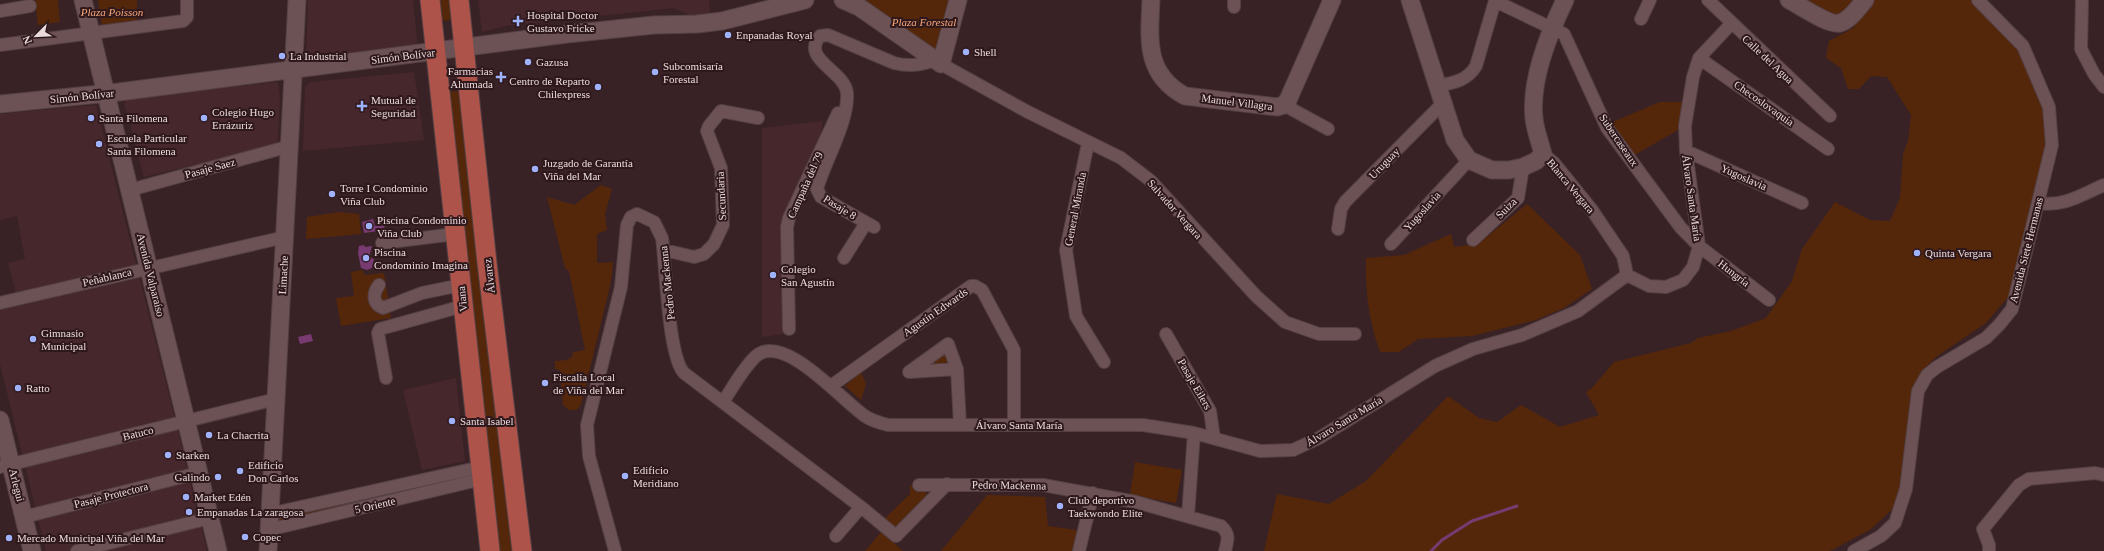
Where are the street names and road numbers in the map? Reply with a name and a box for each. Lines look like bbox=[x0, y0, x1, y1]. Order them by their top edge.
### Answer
street label: Calle del Agua bbox=[1740, 32, 1796, 86]
street label: Simón Bolívar bbox=[370, 46, 436, 66]
street label: Checoslovaquia bbox=[1732, 78, 1796, 128]
street label: Simón Bolívar bbox=[49, 87, 115, 105]
street label: Manuel Villagra bbox=[1201, 92, 1273, 112]
street label: Subercaseaux bbox=[1597, 112, 1641, 169]
street label: Uruguay bbox=[1366, 145, 1402, 181]
street label: Campaña del 79 bbox=[785, 149, 825, 220]
street label: Álvaro Santa María bbox=[1680, 154, 1704, 242]
street label: Pasaje Saez bbox=[184, 155, 237, 180]
street label: Blanca Vergara bbox=[1545, 156, 1597, 216]
street label: Yugoslavia bbox=[1719, 162, 1769, 192]
street label: Secundaria bbox=[714, 171, 728, 221]
street label: General Miranda bbox=[1062, 171, 1088, 247]
street label: Salvador Vergara bbox=[1145, 177, 1205, 241]
street label: Yugoslavia bbox=[1401, 189, 1443, 233]
street label: Pasaje 8 bbox=[821, 192, 859, 222]
street label: Suiza bbox=[1493, 195, 1519, 221]
street label: Avenida Siete Hermanas bbox=[2007, 196, 2045, 304]
street label: Avenida Valparaíso bbox=[135, 232, 167, 318]
street label: Pedro Mackenna bbox=[657, 245, 677, 321]
street label: Limache bbox=[276, 255, 290, 295]
street label: Hungría bbox=[1716, 257, 1752, 289]
street label: Álvarez bbox=[481, 258, 497, 294]
street label: Peñablanca bbox=[81, 265, 133, 288]
street label: Agustín Edwards bbox=[900, 285, 970, 339]
street label: Viana bbox=[455, 286, 469, 312]
street label: Pasaje Eilers bbox=[1176, 357, 1214, 411]
street label: Álvaro Santa María bbox=[1304, 393, 1384, 448]
street label: Álvaro Santa María bbox=[976, 419, 1062, 431]
street label: Batuco bbox=[121, 423, 155, 443]
street label: Arlegui bbox=[7, 467, 27, 503]
street label: Pedro Mackenna bbox=[972, 478, 1046, 492]
street label: Pasaje Protectora bbox=[73, 480, 149, 510]
street label: 5 Oriente bbox=[354, 494, 397, 515]

